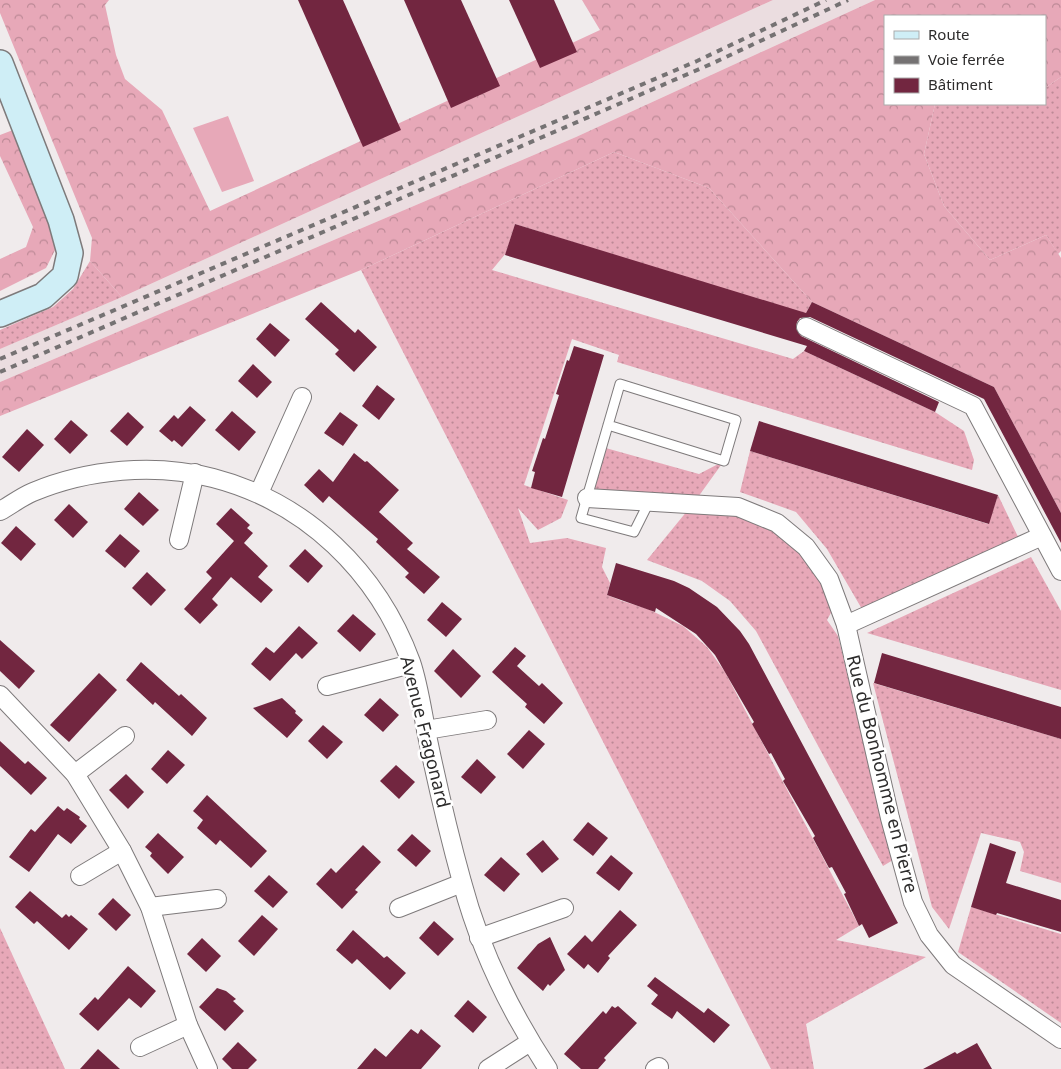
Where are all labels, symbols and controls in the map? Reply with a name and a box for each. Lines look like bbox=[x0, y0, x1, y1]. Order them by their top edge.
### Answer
legend bbox=[884, 15, 1046, 105]
text: Route bbox=[928, 24, 970, 44]
text: Voie ferrée bbox=[928, 49, 1005, 69]
text: Bâtiment bbox=[928, 74, 993, 94]
street label: Rue du Bonhomme en Pierre bbox=[842, 652, 924, 895]
street label: Avenue Fragonard bbox=[395, 653, 456, 810]

